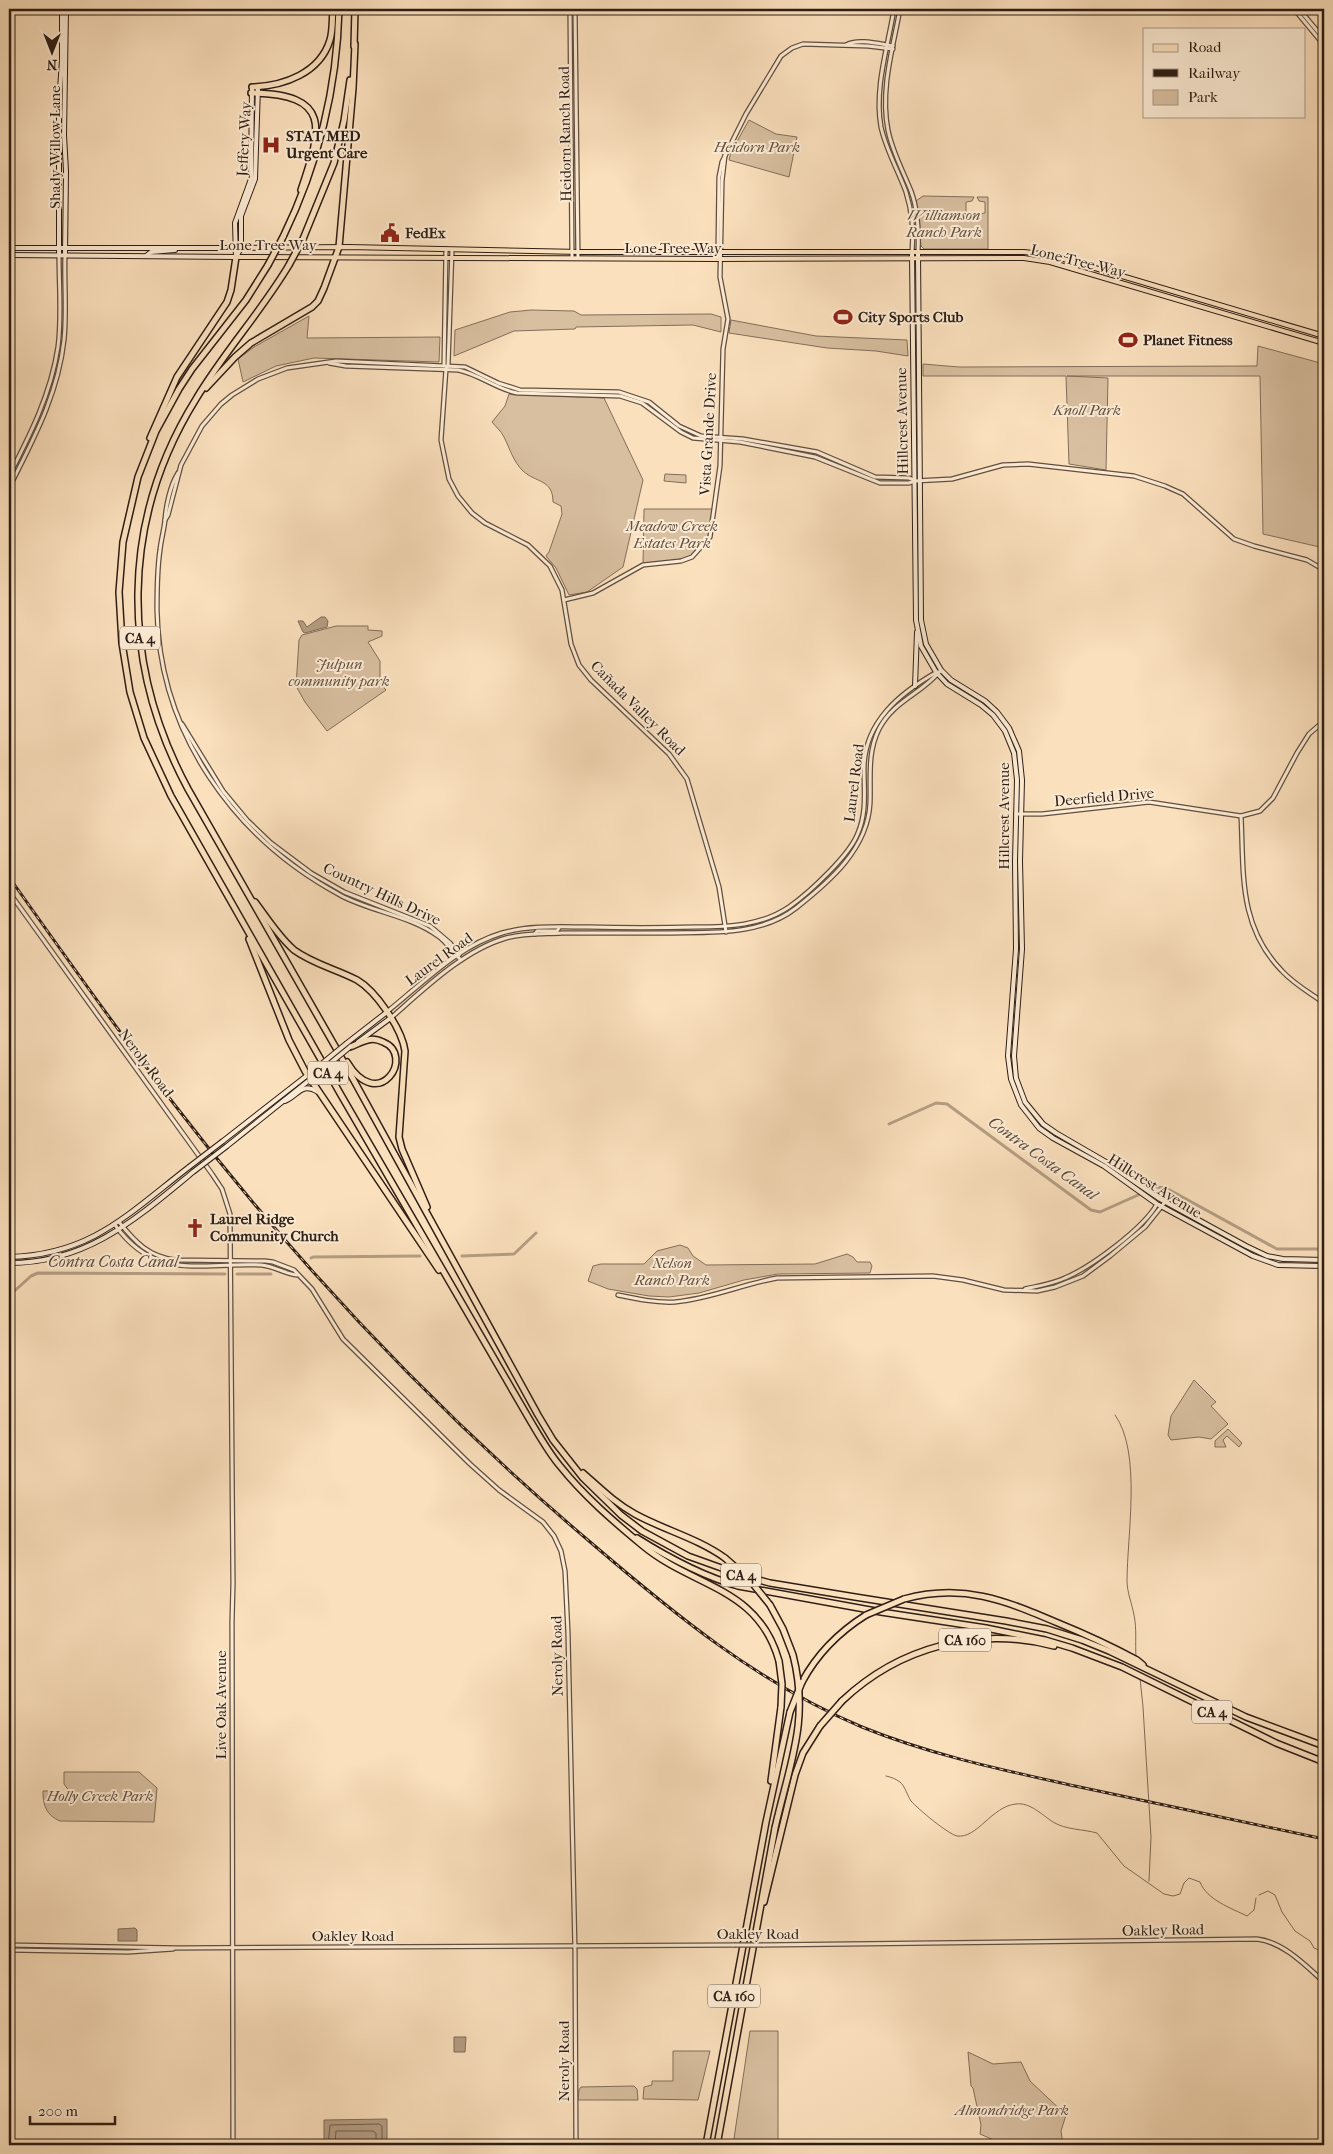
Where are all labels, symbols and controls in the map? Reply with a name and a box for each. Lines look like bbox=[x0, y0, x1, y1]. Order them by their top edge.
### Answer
north arrow bbox=[28, 28, 78, 78]
legend bbox=[1143, 28, 1306, 118]
text: Road bbox=[1188, 38, 1222, 56]
text: N bbox=[46, 56, 57, 73]
text: Railway bbox=[1188, 64, 1241, 82]
street label: Heidorn Ranch Road bbox=[555, 65, 575, 202]
street label: Shady Willow Lane bbox=[46, 85, 64, 209]
text: Park bbox=[1188, 88, 1218, 106]
street label: Jeffery Way bbox=[233, 100, 255, 178]
place label: STAT MED Urgent Care bbox=[285, 127, 368, 162]
hospital icon: STAT MED Urgent Care bbox=[260, 134, 282, 156]
park label: Heidorn Park bbox=[713, 138, 800, 156]
park label: Williamson Ranch Park bbox=[905, 206, 982, 241]
public building icon: FedEx bbox=[379, 222, 401, 244]
place label: FedEx bbox=[404, 224, 446, 242]
street label: Lone Tree Way bbox=[219, 236, 318, 254]
street label: Lone Tree Way bbox=[624, 239, 723, 257]
street label: Lone Tree Way bbox=[1028, 240, 1129, 282]
sports icon: City Sports Club bbox=[832, 306, 854, 328]
place label: City Sports Club bbox=[858, 308, 963, 326]
sports icon: Planet Fitness bbox=[1117, 329, 1139, 351]
place label: Planet Fitness bbox=[1143, 331, 1233, 349]
street label: Hillcrest Avenue bbox=[892, 367, 912, 475]
street label: Vista Grande Drive bbox=[696, 371, 720, 497]
park label: Knoll Park bbox=[1052, 401, 1121, 419]
park label: Meadow Creek Estates Park bbox=[625, 517, 718, 552]
road number: CA 4 bbox=[120, 626, 160, 650]
park label: Julpun community park bbox=[288, 655, 390, 690]
street label: Cañada Valley Road bbox=[587, 657, 690, 760]
street label: Laurel Road bbox=[840, 742, 868, 823]
street label: Hillcrest Avenue bbox=[995, 762, 1013, 870]
street label: Deerfield Drive bbox=[1053, 784, 1155, 810]
street label: Country Hills Drive bbox=[320, 859, 444, 929]
street label: Laurel Road bbox=[402, 928, 477, 989]
street label: Neroly Road bbox=[115, 1025, 178, 1101]
road number: CA 4 bbox=[308, 1062, 348, 1084]
water label: Contra Costa Canal bbox=[985, 1112, 1103, 1205]
street label: Hillcrest Avenue bbox=[1105, 1150, 1206, 1222]
place label: Laurel Ridge Community Church bbox=[210, 1210, 339, 1245]
church icon: Laurel Ridge Community Church bbox=[184, 1217, 206, 1239]
water label: Contra Costa Canal bbox=[48, 1252, 180, 1271]
park label: Nelson Ranch Park bbox=[633, 1254, 710, 1289]
road number: CA 4 bbox=[721, 1564, 761, 1586]
street label: Neroly Road bbox=[547, 1615, 567, 1697]
road number: CA 160 bbox=[939, 1628, 991, 1652]
street label: Live Oak Avenue bbox=[212, 1650, 230, 1760]
road number: CA 4 bbox=[1192, 1700, 1232, 1724]
park label: Holly Creek Park bbox=[46, 1787, 153, 1805]
street label: Oakley Road bbox=[1122, 1920, 1205, 1940]
street label: Oakley Road bbox=[717, 1925, 800, 1943]
street label: Oakley Road bbox=[312, 1927, 395, 1945]
road number: CA 160 bbox=[708, 1984, 760, 2008]
street label: Neroly Road bbox=[555, 2020, 573, 2101]
scale bar bbox=[30, 2094, 115, 2126]
park label: Almondridge Park bbox=[953, 2101, 1069, 2119]
text: 200 m bbox=[38, 2102, 78, 2120]

